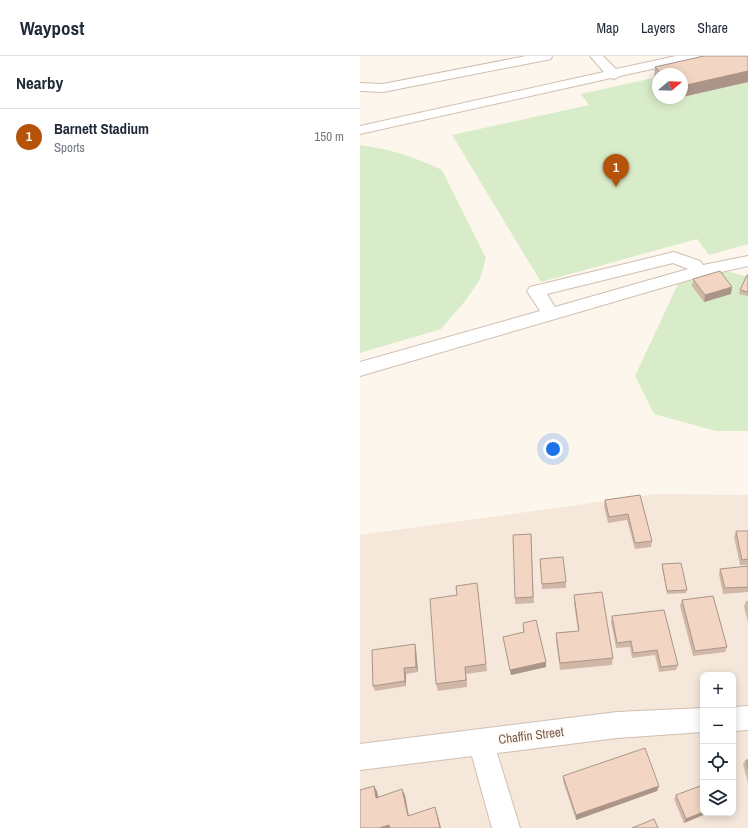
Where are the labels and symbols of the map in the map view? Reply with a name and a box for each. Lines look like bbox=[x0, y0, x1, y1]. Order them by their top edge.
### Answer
north arrow bbox=[652, 68, 688, 104]
pin: 1 bbox=[603, 154, 629, 187]
your location bbox=[543, 439, 563, 459]
street label: Chaffin Street bbox=[497, 723, 565, 748]

